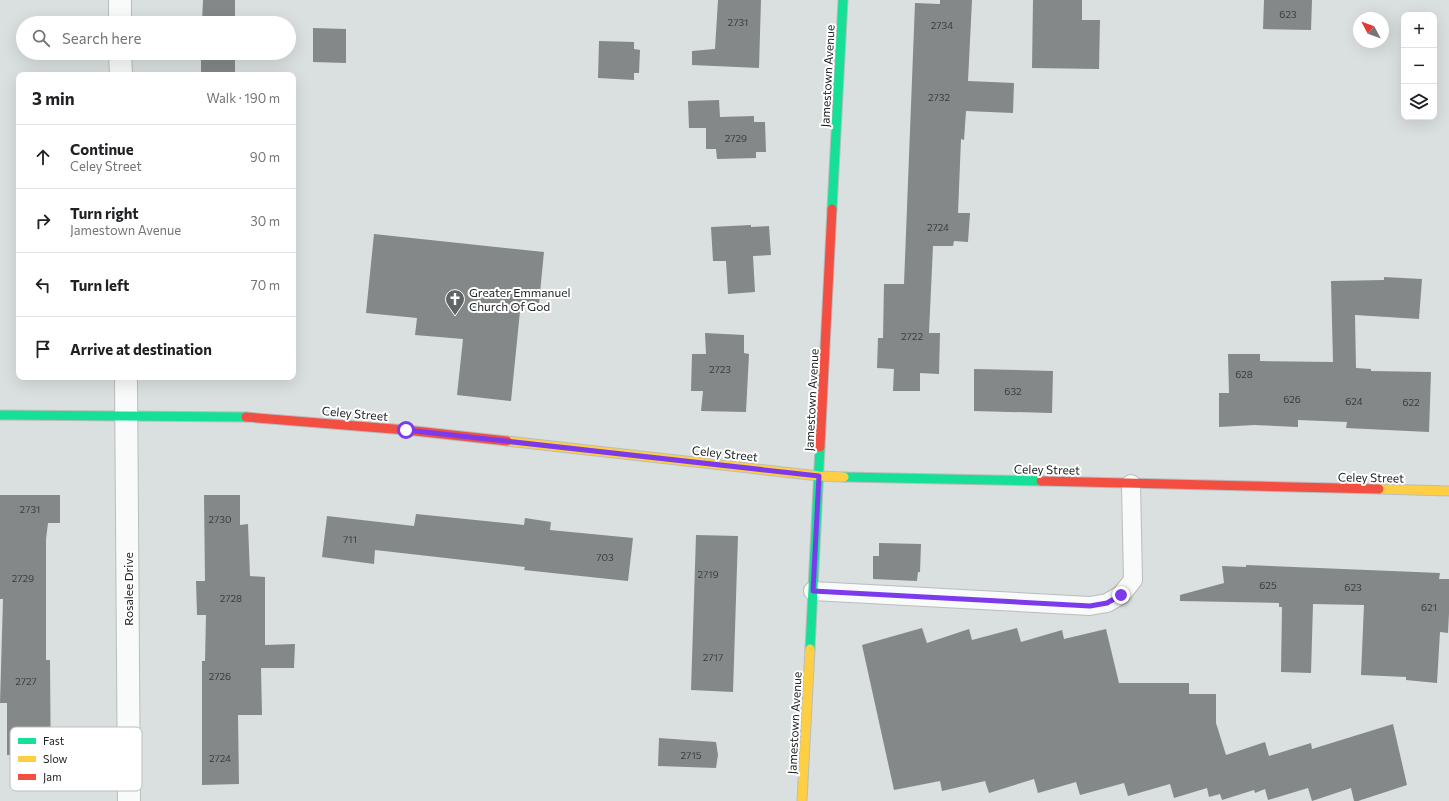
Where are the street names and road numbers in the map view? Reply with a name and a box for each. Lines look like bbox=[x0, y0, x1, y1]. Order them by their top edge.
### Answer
street label: Jamestown Avenue bbox=[817, 24, 838, 128]
street label: Jamestown Avenue bbox=[801, 348, 822, 452]
street label: Celey Street bbox=[321, 403, 389, 423]
street label: Celey Street bbox=[691, 443, 759, 463]
street label: Celey Street bbox=[1014, 461, 1080, 477]
street label: Celey Street bbox=[1338, 469, 1404, 485]
street label: Rosalee Drive bbox=[121, 552, 135, 626]
street label: Jamestown Avenue bbox=[784, 671, 805, 775]

